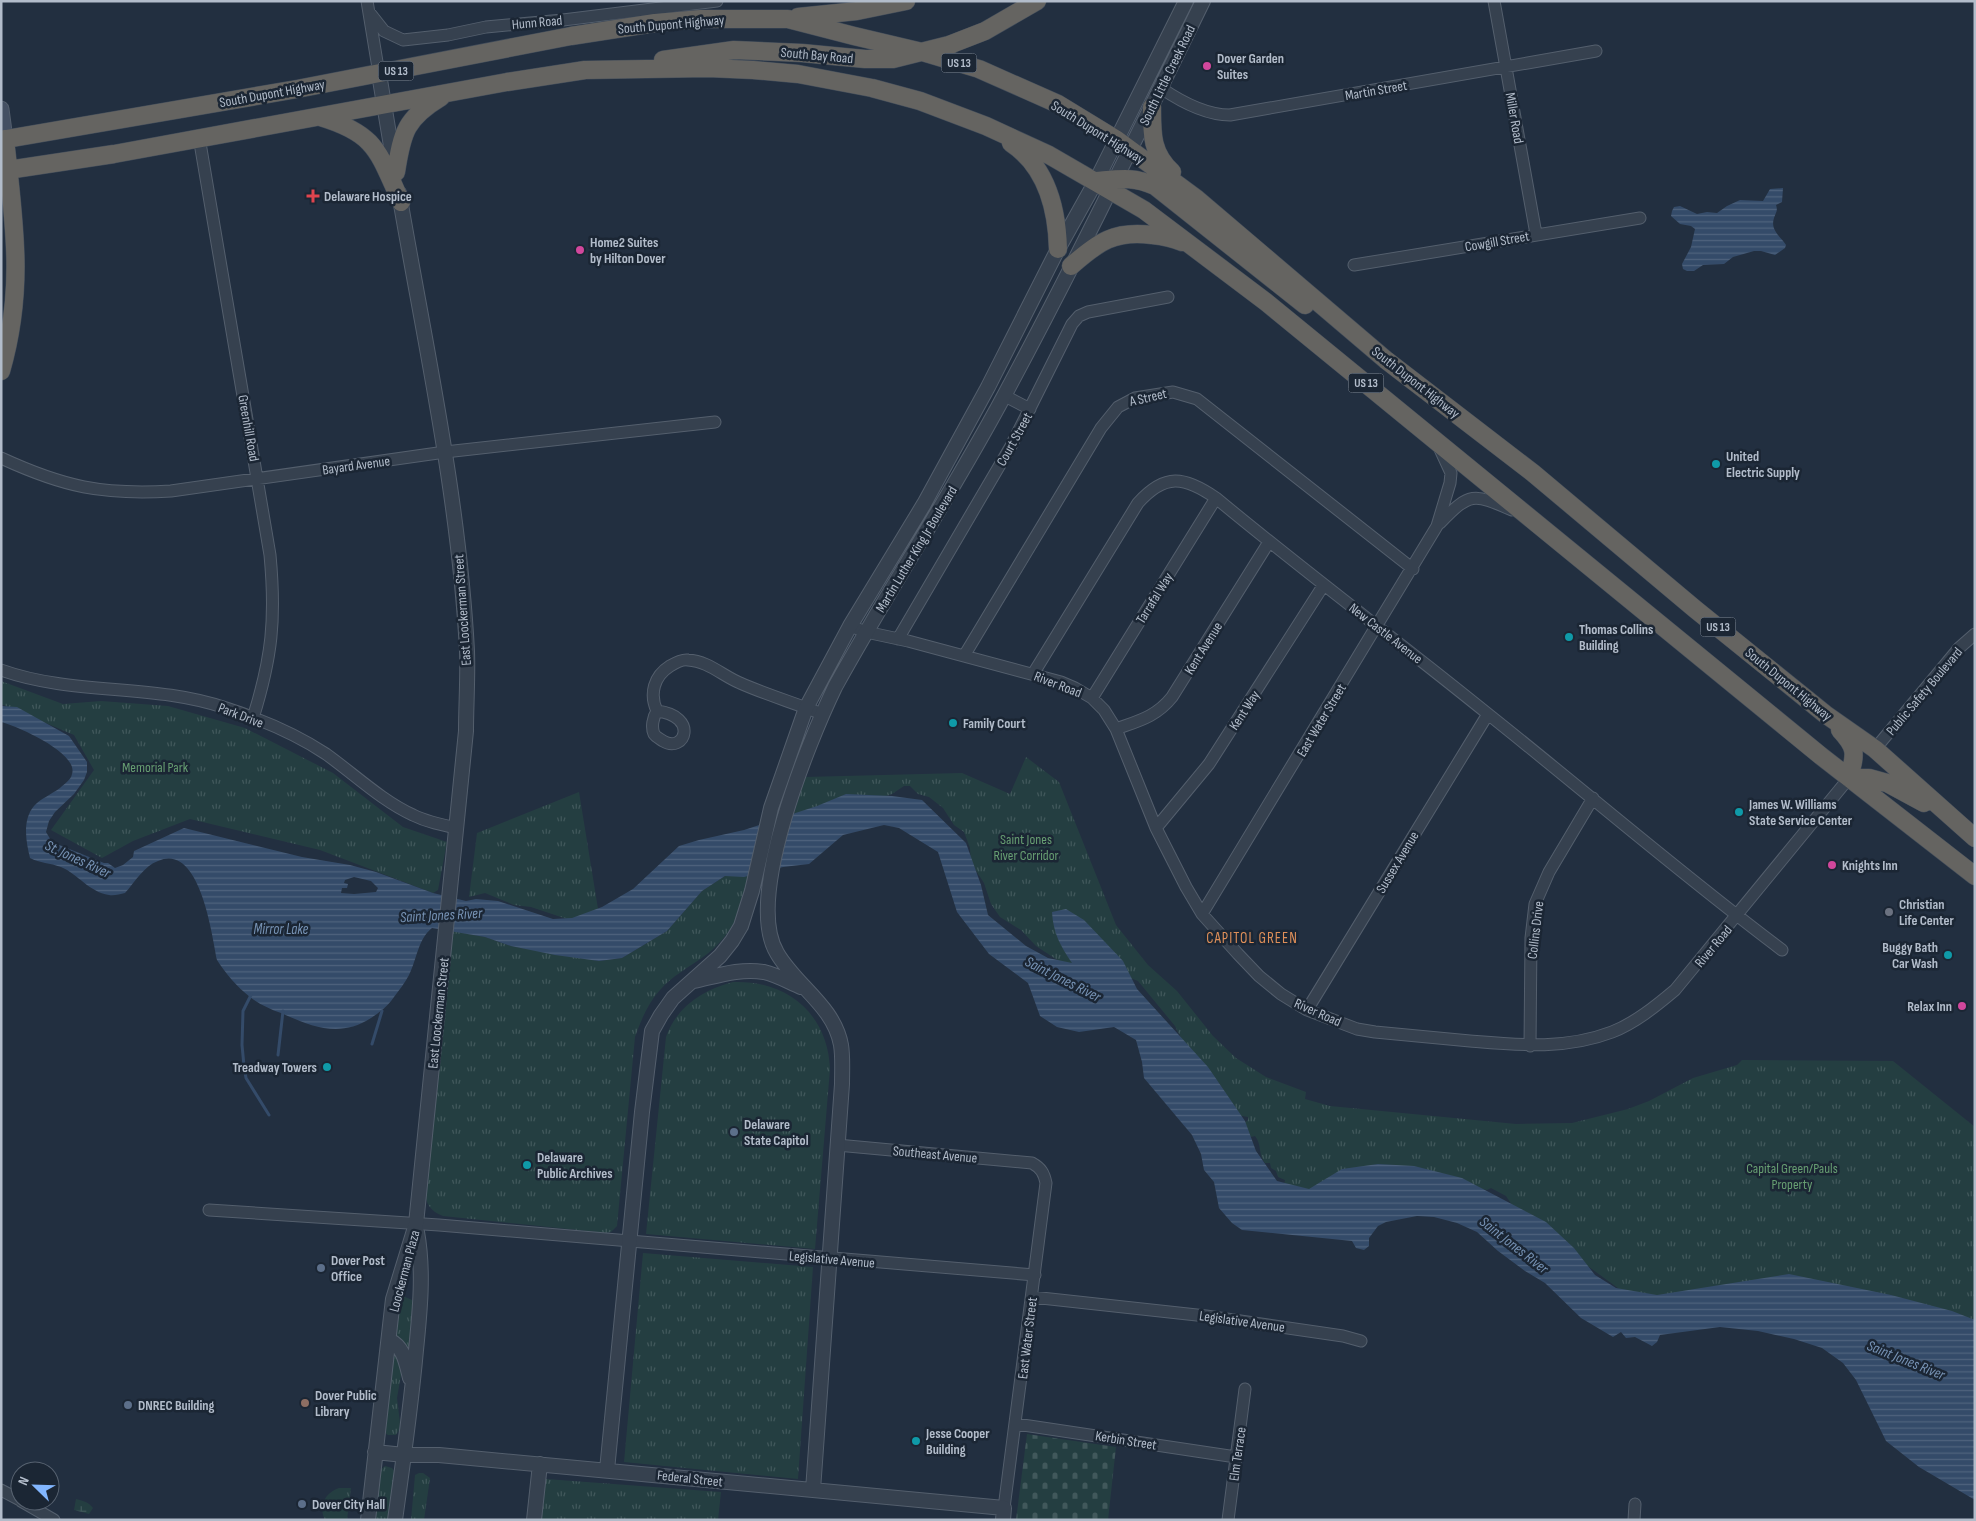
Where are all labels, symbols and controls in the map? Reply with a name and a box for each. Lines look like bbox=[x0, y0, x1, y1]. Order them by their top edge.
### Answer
street label: South Dupont Highway bbox=[617, 11, 726, 38]
street label: Hunn Road bbox=[511, 12, 563, 33]
street label: South Little Creek Road bbox=[1136, 22, 1199, 128]
street label: South Bay Road bbox=[780, 44, 854, 67]
place label: Dover Garden Suites bbox=[1217, 50, 1284, 83]
road number: US 13 bbox=[942, 54, 976, 72]
marker: Dover Garden Suites bbox=[1201, 60, 1213, 72]
road number: US 13 bbox=[378, 61, 414, 80]
street label: South Dupont Highway bbox=[218, 76, 327, 111]
street label: Martin Street bbox=[1344, 77, 1408, 104]
street label: Miller Road bbox=[1502, 91, 1527, 145]
street label: South Dupont Highway bbox=[1048, 97, 1148, 168]
place label: Delaware Hospice bbox=[324, 188, 412, 205]
marker: Delaware Hospice bbox=[306, 189, 320, 203]
street label: Cowgill Street bbox=[1464, 227, 1531, 256]
place label: Home2 Suites by Hilton Dover bbox=[590, 234, 666, 267]
marker: Home2 Suites by Hilton Dover bbox=[574, 244, 586, 256]
street label: South Dupont Highway bbox=[1368, 343, 1463, 422]
road number: US 13 bbox=[1348, 373, 1384, 392]
street label: A Street bbox=[1127, 385, 1168, 410]
street label: Greenhill Road bbox=[234, 393, 263, 463]
street label: Court Street bbox=[993, 410, 1036, 469]
place label: United Electric Supply bbox=[1726, 448, 1800, 481]
street label: Bayard Avenue bbox=[321, 452, 391, 479]
marker: United Electric Supply bbox=[1710, 458, 1722, 470]
street label: Martin Luther King Jr Boulevard bbox=[872, 483, 961, 615]
street label: East Loockerman Street bbox=[450, 554, 475, 666]
street label: Tarrafal Way bbox=[1132, 569, 1177, 627]
street label: New Castle Avenue bbox=[1345, 599, 1426, 667]
road number: US 13 bbox=[1700, 618, 1736, 636]
street label: Kent Avenue bbox=[1181, 619, 1226, 678]
place label: Thomas Collins Building bbox=[1579, 621, 1653, 654]
marker: Thomas Collins Building bbox=[1563, 631, 1575, 643]
street label: South Dupont Highway bbox=[1742, 644, 1836, 725]
street label: Public Safety Boulevard bbox=[1883, 644, 1966, 739]
street label: River Road bbox=[1032, 668, 1084, 701]
street label: East Water Street bbox=[1293, 681, 1350, 760]
street label: Kent Way bbox=[1225, 687, 1264, 733]
street label: Park Drive bbox=[216, 699, 266, 732]
place label: Family Court bbox=[963, 715, 1026, 732]
marker: Family Court bbox=[947, 717, 959, 729]
park label: Memorial Park bbox=[122, 759, 189, 776]
place label: James W. Williams State Service Center bbox=[1748, 796, 1853, 829]
marker: James W. Williams State Service Center bbox=[1733, 806, 1745, 818]
street label: Sussex Avenue bbox=[1372, 828, 1422, 896]
park label: Saint Jones River Corridor bbox=[993, 831, 1059, 864]
water label: St. Jones River bbox=[42, 836, 114, 883]
place label: Knights Inn bbox=[1842, 857, 1898, 874]
marker: Knights Inn bbox=[1826, 859, 1838, 871]
place label: Christian Life Center bbox=[1899, 896, 1955, 929]
street label: Collins Drive bbox=[1524, 900, 1547, 960]
water label: Saint Jones River bbox=[399, 904, 483, 927]
marker: Christian Life Center bbox=[1883, 906, 1895, 918]
water label: Mirror Lake bbox=[254, 920, 309, 939]
street label: River Road bbox=[1691, 922, 1736, 971]
district label: CAPITOL GREEN bbox=[1206, 929, 1298, 948]
place label: Buggy Bath Car Wash bbox=[1882, 939, 1938, 972]
marker: Buggy Bath Car Wash bbox=[1942, 949, 1954, 961]
water label: Saint Jones River bbox=[1022, 952, 1104, 1007]
street label: East Loockerman Street bbox=[424, 957, 453, 1069]
street label: River Road bbox=[1292, 995, 1344, 1030]
place label: Relax Inn bbox=[1907, 998, 1952, 1015]
marker: Relax Inn bbox=[1956, 1000, 1968, 1012]
place label: Treadway Towers bbox=[233, 1059, 317, 1076]
marker: Treadway Towers bbox=[321, 1061, 333, 1073]
place label: Delaware State Capitol bbox=[744, 1116, 809, 1149]
marker: Delaware State Capitol bbox=[728, 1126, 740, 1138]
street label: Southeast Avenue bbox=[892, 1142, 978, 1167]
place label: Delaware Public Archives bbox=[537, 1149, 613, 1182]
marker: Delaware Public Archives bbox=[521, 1159, 533, 1171]
park label: Capital Green/Pauls Property bbox=[1746, 1160, 1838, 1193]
water label: Saint Jones River bbox=[1475, 1213, 1553, 1279]
street label: Loockerman Plaza bbox=[385, 1228, 424, 1314]
street label: Legislative Avenue bbox=[788, 1247, 876, 1272]
place label: Dover Post Office bbox=[331, 1252, 385, 1285]
marker: Dover Post Office bbox=[315, 1262, 327, 1274]
street label: East Water Street bbox=[1014, 1296, 1041, 1380]
street label: Legislative Avenue bbox=[1198, 1307, 1286, 1336]
water label: Saint Jones River bbox=[1864, 1336, 1948, 1385]
place label: Dover Public Library bbox=[315, 1387, 377, 1420]
place label: DNREC Building bbox=[138, 1397, 215, 1414]
marker: Dover Public Library bbox=[299, 1397, 311, 1409]
marker: DNREC Building bbox=[122, 1399, 134, 1411]
place label: Jesse Cooper Building bbox=[925, 1425, 990, 1458]
street label: Elm Terrace bbox=[1225, 1426, 1250, 1482]
street label: Kerbin Street bbox=[1094, 1427, 1158, 1454]
marker: Jesse Cooper Building bbox=[910, 1435, 922, 1447]
north arrow bbox=[10, 1461, 60, 1511]
street label: Federal Street bbox=[656, 1467, 724, 1490]
text: N bbox=[14, 1474, 33, 1488]
place label: Dover City Hall bbox=[312, 1496, 385, 1513]
marker: Dover City Hall bbox=[296, 1498, 308, 1510]

